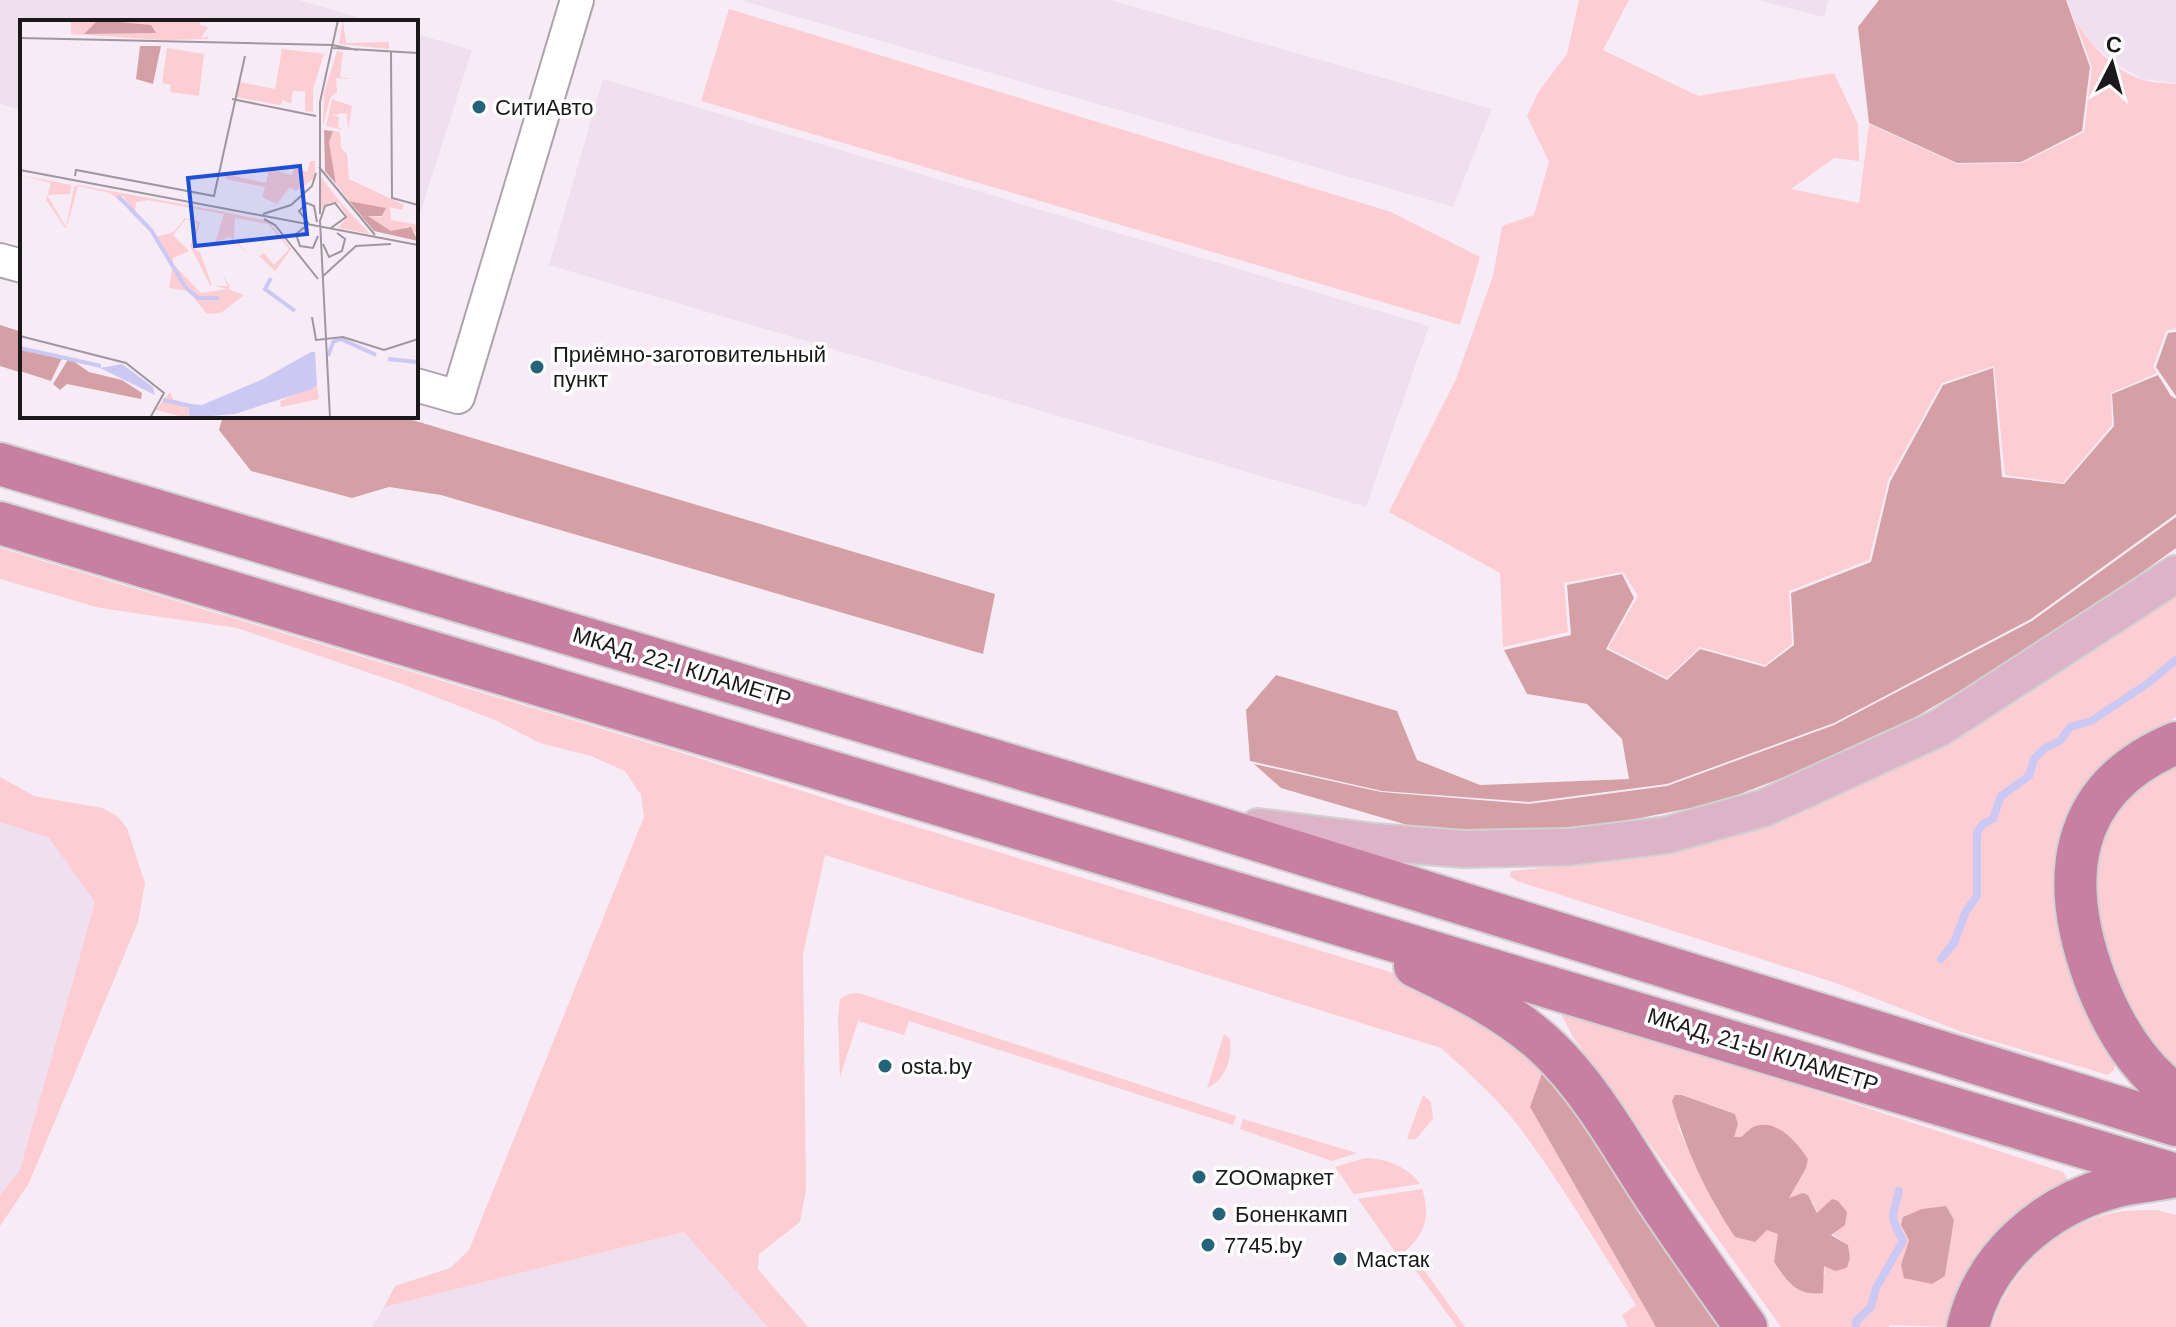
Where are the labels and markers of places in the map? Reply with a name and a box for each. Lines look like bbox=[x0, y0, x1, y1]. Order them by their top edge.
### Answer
place label: СитиАвто bbox=[495, 95, 593, 120]
marker: СитиАвто bbox=[470, 98, 488, 116]
place label: Приёмно-заготовительный пункт bbox=[553, 342, 826, 392]
marker: Приёмно-заготовительный пункт bbox=[528, 358, 546, 376]
place label: osta.by bbox=[901, 1054, 972, 1079]
marker: osta.by bbox=[876, 1057, 894, 1075]
place label: ZOOмаркет bbox=[1215, 1165, 1334, 1190]
marker: ZOOмаркет bbox=[1190, 1168, 1208, 1186]
place label: Боненкамп bbox=[1235, 1202, 1348, 1227]
marker: Боненкамп bbox=[1210, 1205, 1228, 1223]
place label: 7745.by bbox=[1224, 1233, 1302, 1258]
marker: 7745.by bbox=[1199, 1236, 1217, 1254]
place label: Мастак bbox=[1356, 1247, 1430, 1272]
marker: Мастак bbox=[1331, 1250, 1349, 1268]

